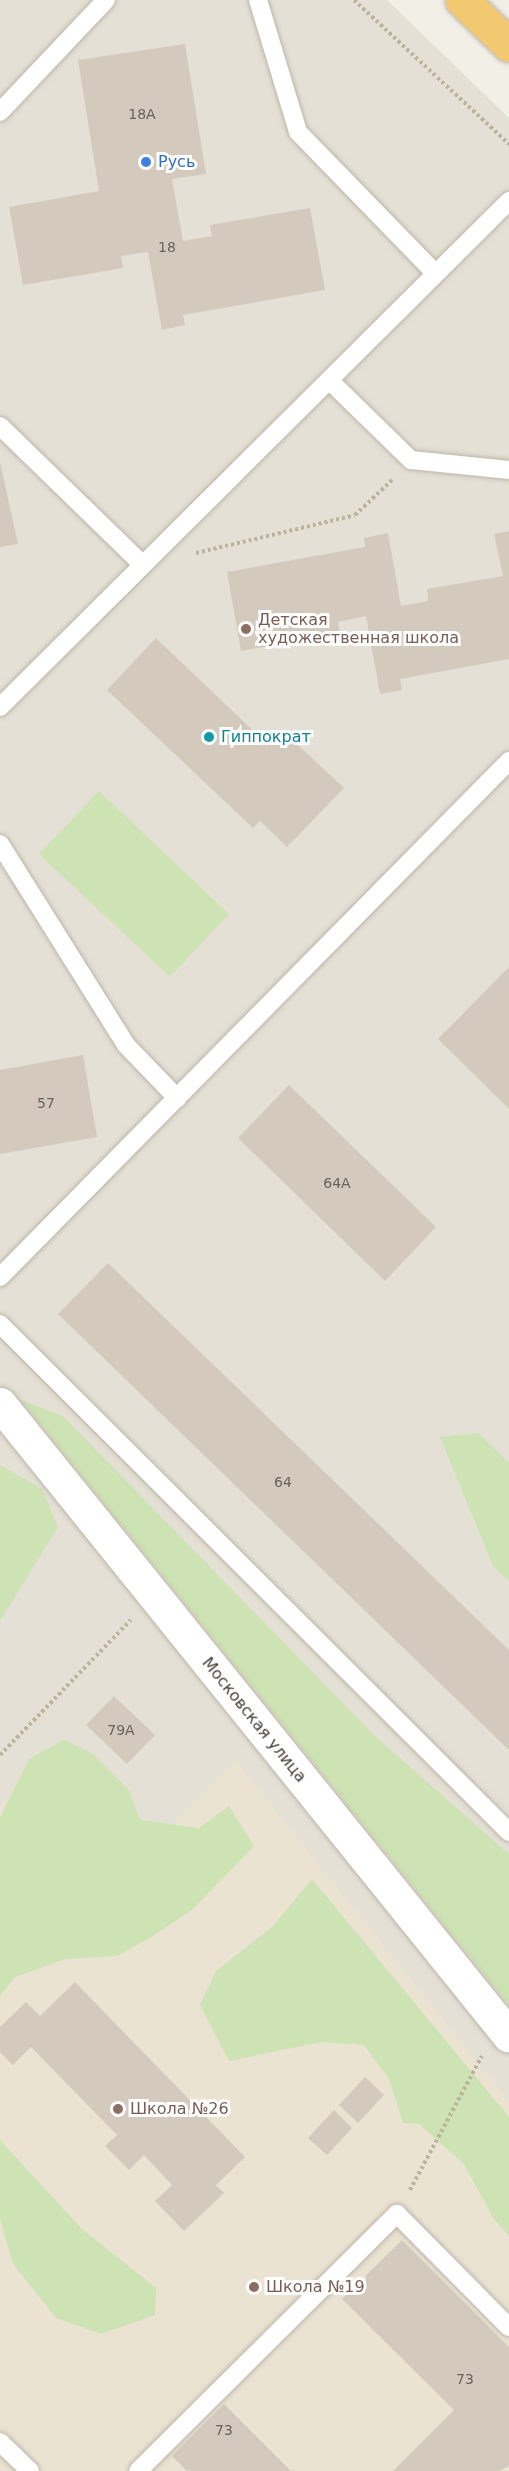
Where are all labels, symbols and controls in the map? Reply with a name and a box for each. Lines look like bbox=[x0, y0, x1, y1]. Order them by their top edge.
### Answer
house number: 18А bbox=[128, 106, 156, 122]
place label: Русь bbox=[158, 152, 195, 172]
marker: Русь bbox=[139, 155, 153, 169]
house number: 18 bbox=[158, 239, 176, 255]
place label: Детская художественная школа bbox=[258, 610, 459, 648]
marker: Детская художественная школа bbox=[239, 622, 253, 636]
place label: Гиппократ bbox=[221, 727, 311, 747]
marker: Гиппократ bbox=[202, 730, 216, 744]
house number: 57 bbox=[37, 1095, 55, 1111]
house number: 64А bbox=[323, 1175, 351, 1191]
house number: 64 bbox=[274, 1474, 292, 1490]
street label: Московская улица bbox=[198, 1654, 310, 1786]
house number: 79А bbox=[107, 1722, 135, 1738]
place label: Школа №26 bbox=[130, 2099, 229, 2119]
marker: Школа №26 bbox=[111, 2102, 125, 2116]
place label: Школа №19 bbox=[266, 2277, 365, 2297]
marker: Школа №19 bbox=[247, 2280, 261, 2294]
house number: 73 bbox=[456, 2371, 474, 2387]
house number: 73 bbox=[215, 2422, 233, 2438]

